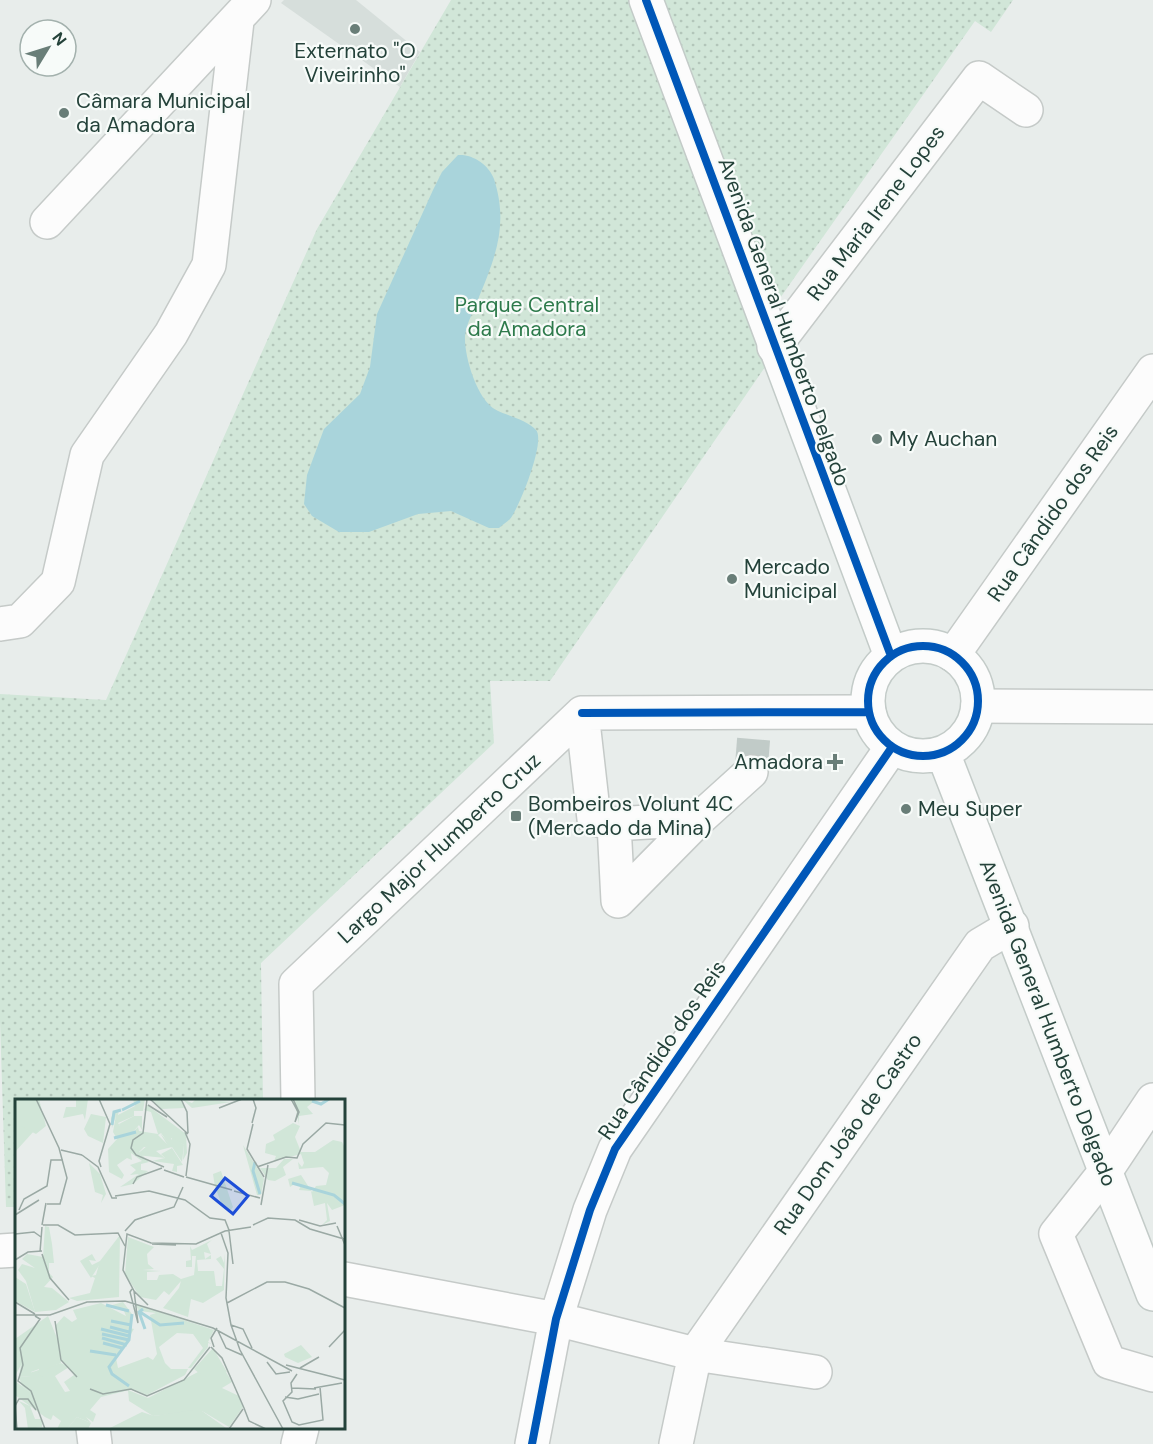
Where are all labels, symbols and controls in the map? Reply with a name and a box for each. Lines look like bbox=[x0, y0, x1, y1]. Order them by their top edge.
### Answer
north arrow bbox=[18, 18, 78, 78]
marker: Externato "O Viveirinho" bbox=[348, 22, 362, 36]
text: N bbox=[48, 28, 71, 50]
place label: Externato "O Viveirinho" bbox=[294, 37, 416, 89]
place label: Câmara Municipal da Amadora bbox=[76, 87, 251, 139]
marker: Câmara Municipal da Amadora bbox=[57, 106, 71, 120]
street label: Rua Maria Irene Lopes bbox=[801, 120, 951, 306]
street label: Avenida General Humberto Delgado bbox=[711, 154, 857, 490]
park label: Parque Central da Amadora bbox=[455, 291, 599, 343]
street label: Rua Cândido dos Reis bbox=[981, 419, 1125, 607]
place label: My Auchan bbox=[889, 425, 997, 453]
marker: My Auchan bbox=[870, 432, 884, 446]
place label: Mercado Municipal bbox=[744, 553, 837, 605]
marker: Mercado Municipal bbox=[725, 572, 739, 586]
street label: Largo Major Humberto Cruz bbox=[332, 746, 546, 950]
place label: Amadora bbox=[734, 748, 823, 776]
marker: Amadora bbox=[828, 755, 842, 769]
place label: Bombeiros Volunt 4C (Mercado da Mina) bbox=[528, 790, 733, 842]
place label: Meu Super bbox=[918, 795, 1022, 823]
marker: Meu Super bbox=[899, 802, 913, 816]
marker: Bombeiros Volunt 4C (Mercado da Mina) bbox=[509, 809, 523, 823]
street label: Avenida General Humberto Delgado bbox=[973, 856, 1123, 1190]
street label: Rua Cândido dos Reis bbox=[592, 955, 732, 1145]
street label: Rua Dom João de Castro bbox=[768, 1027, 928, 1241]
inset map bbox=[15, 1099, 345, 1429]

